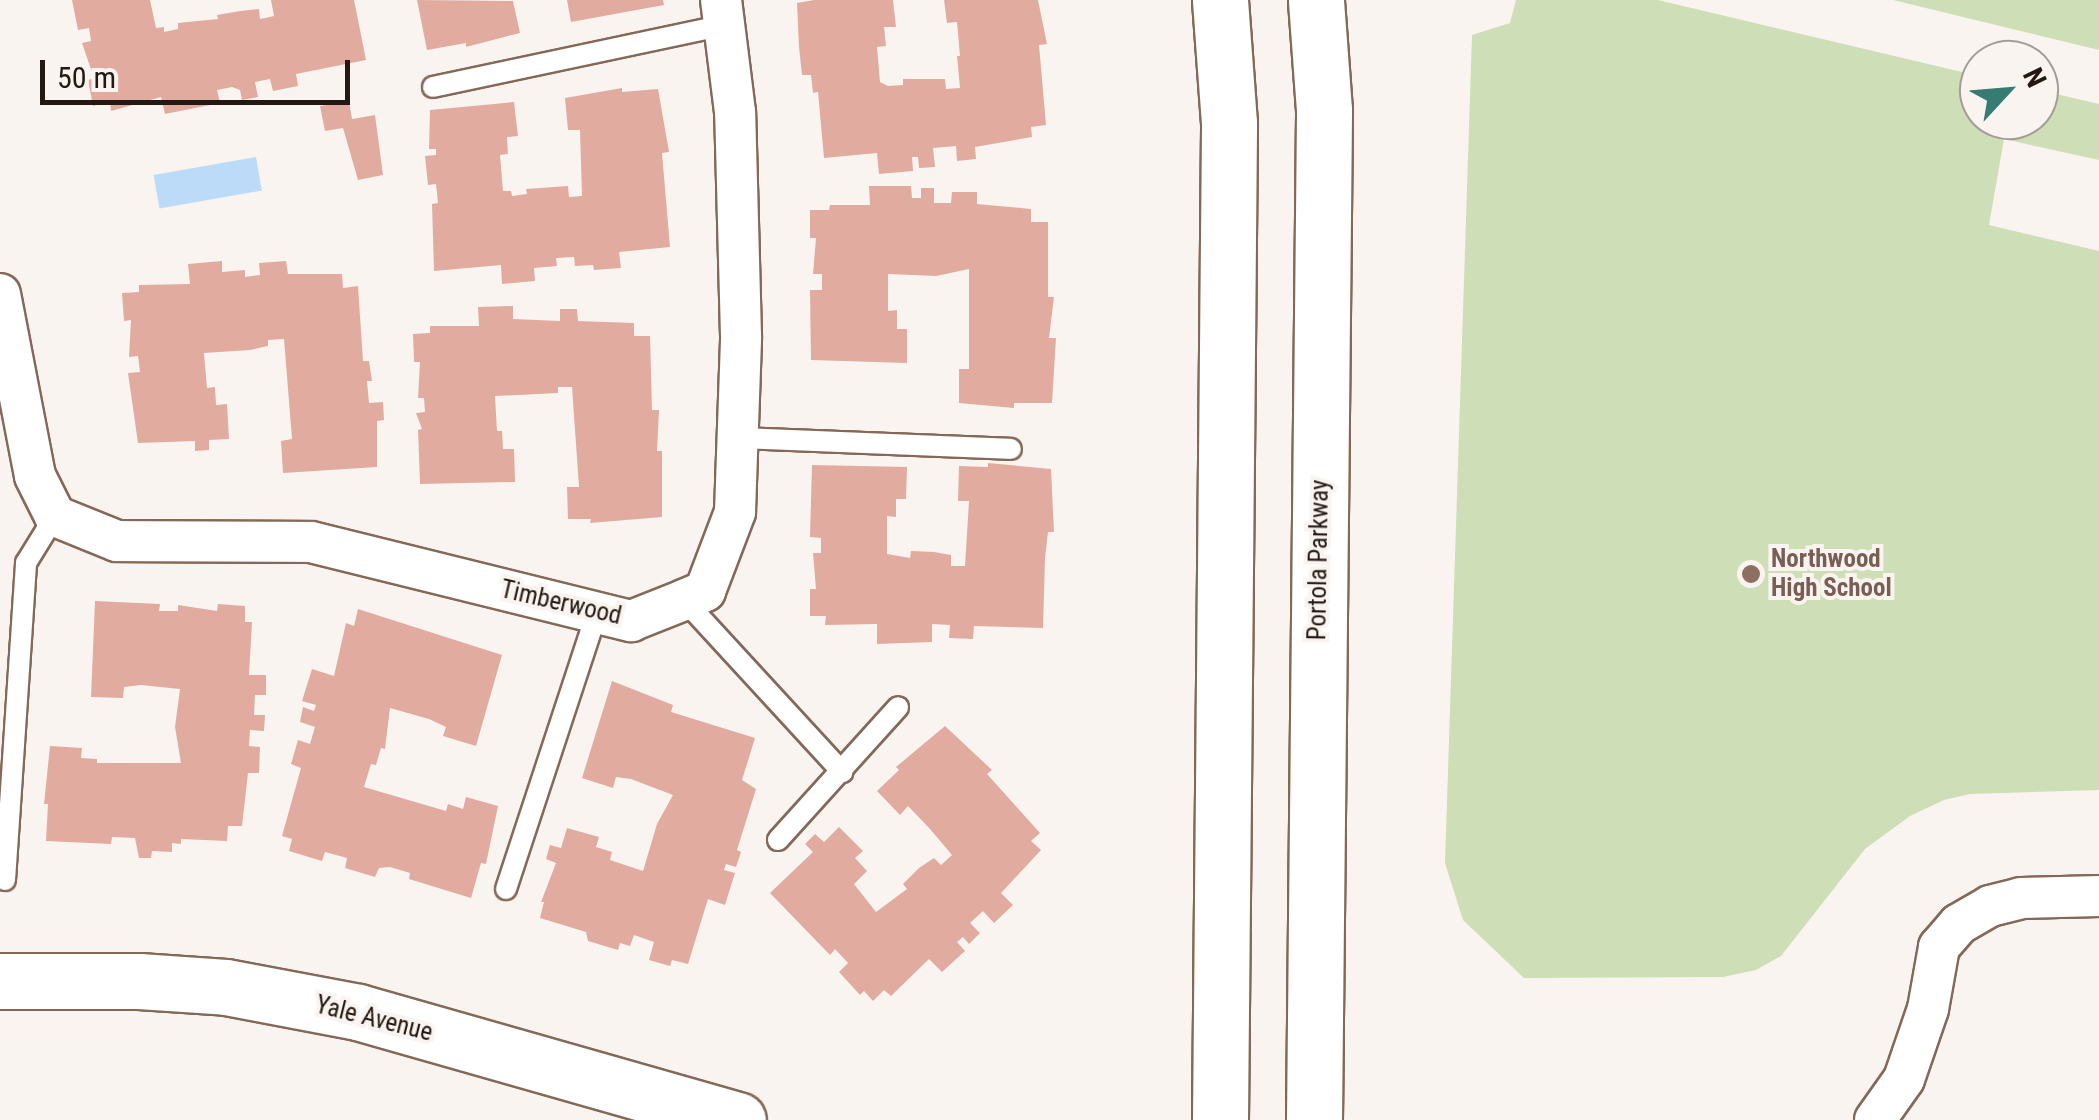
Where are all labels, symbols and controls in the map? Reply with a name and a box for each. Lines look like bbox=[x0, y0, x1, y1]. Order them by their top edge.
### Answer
scale bar bbox=[45, 40, 355, 102]
north arrow bbox=[1959, 40, 2059, 140]
text: 50 m bbox=[57, 60, 116, 95]
text: N bbox=[2016, 63, 2053, 92]
street label: Portola Parkway bbox=[1303, 479, 1335, 641]
place label: Northwood High School bbox=[1771, 545, 1892, 604]
marker: Northwood High School bbox=[1740, 563, 1762, 585]
street label: Timberwood bbox=[498, 575, 624, 631]
street label: Yale Avenue bbox=[312, 990, 436, 1048]

